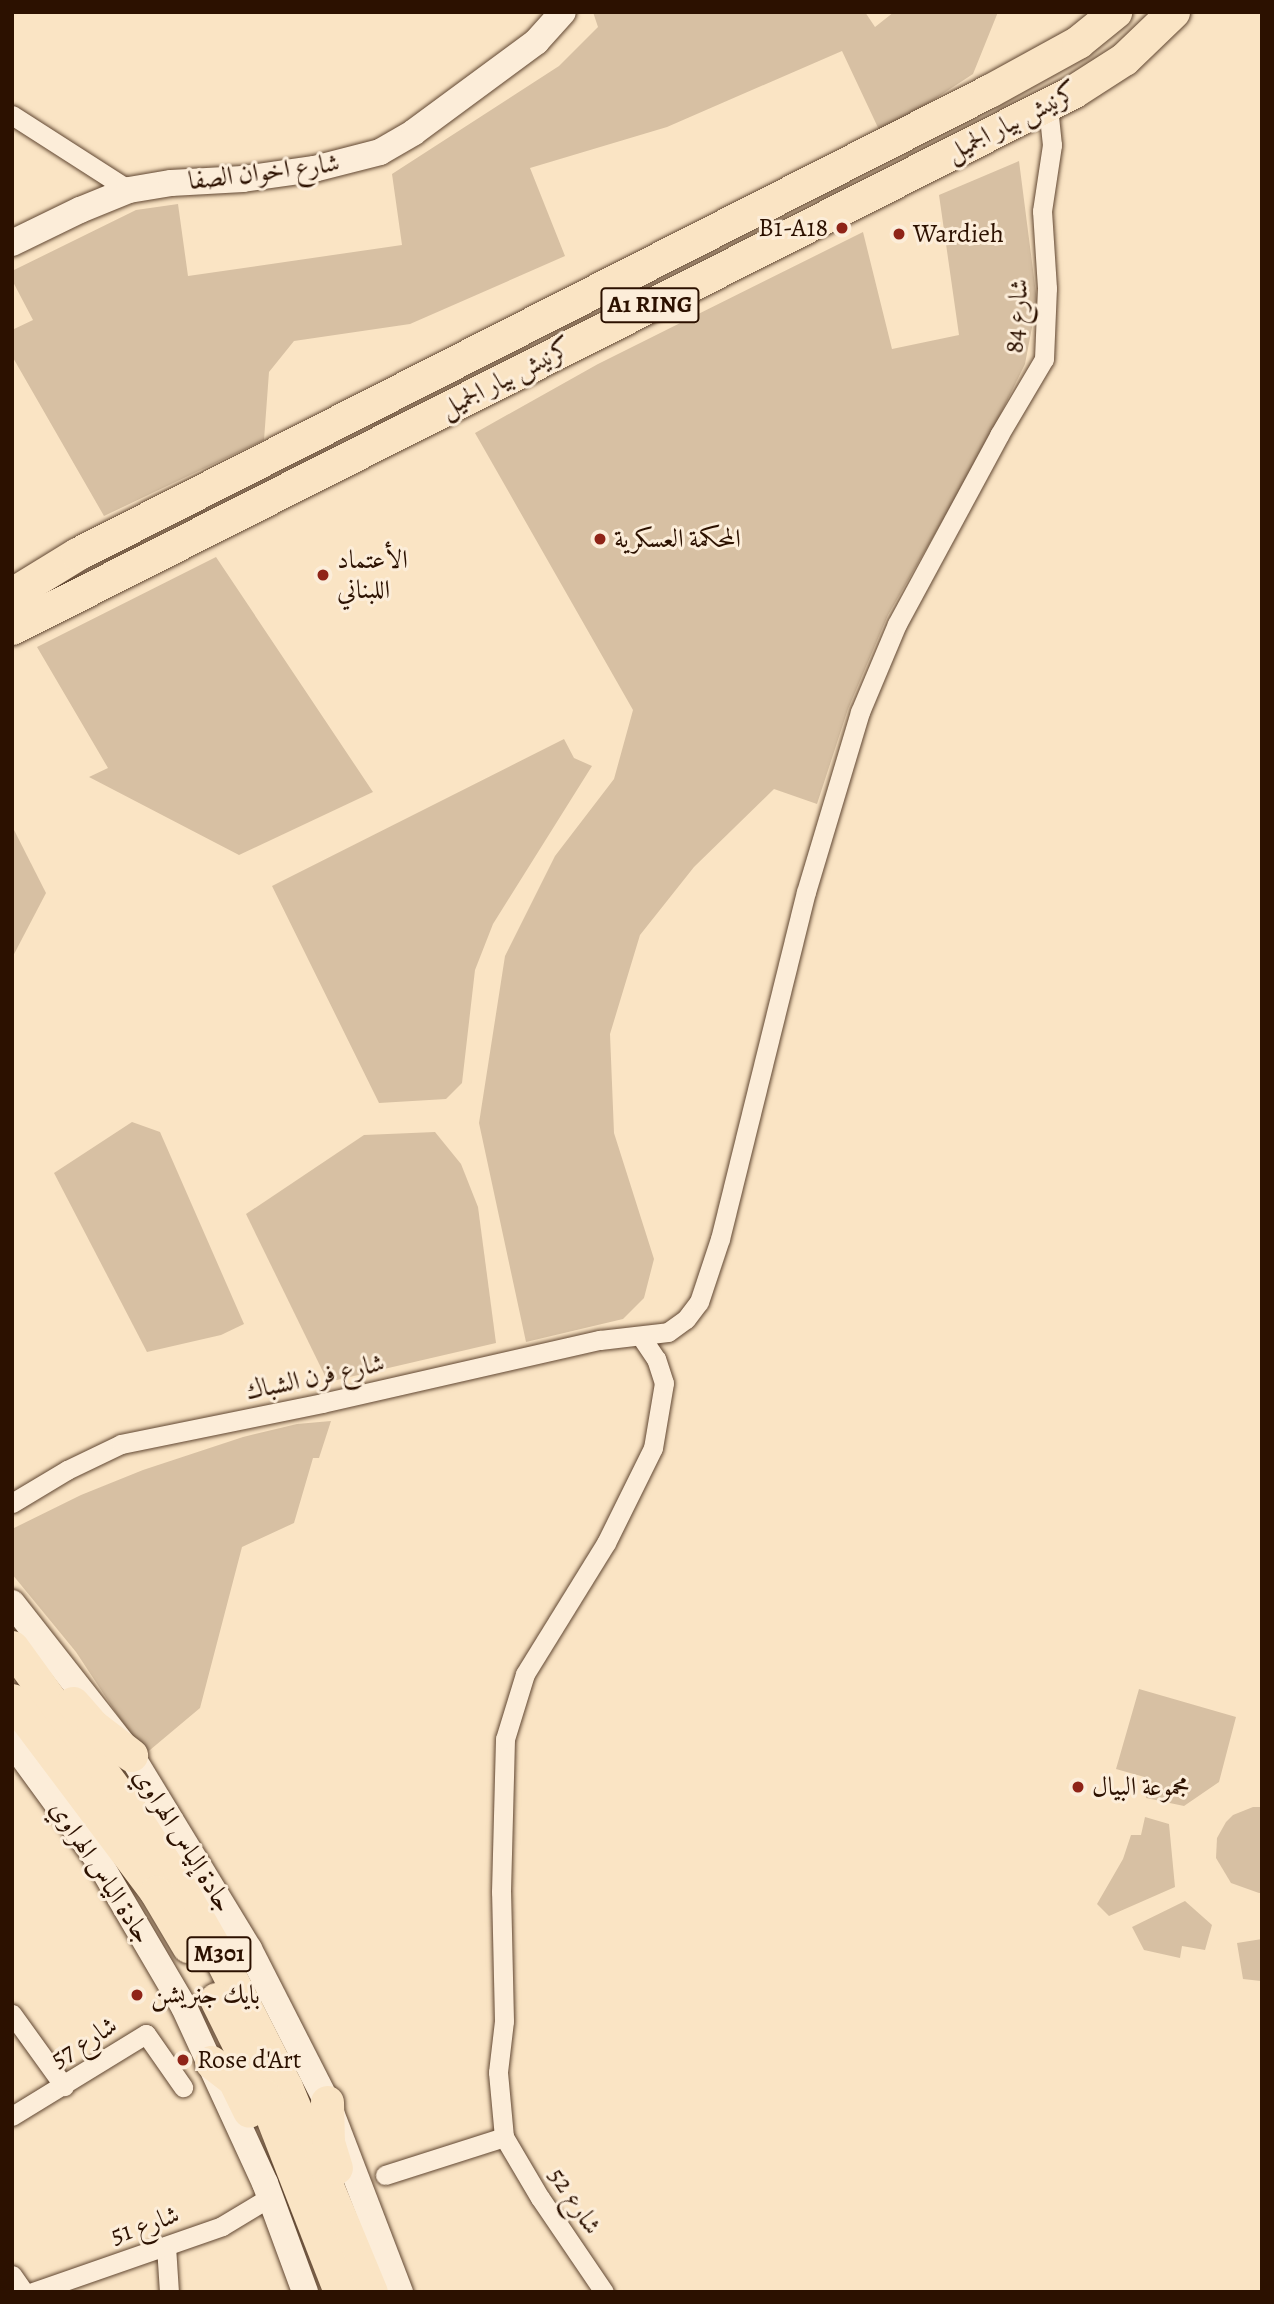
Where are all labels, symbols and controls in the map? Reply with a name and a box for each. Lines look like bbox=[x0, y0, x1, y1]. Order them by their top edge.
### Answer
street label: كرنيش بيار الجميل bbox=[941, 75, 1083, 169]
street label: شارع اخوان الصفا bbox=[186, 147, 342, 197]
place label: B1-A18 bbox=[758, 212, 828, 244]
place label: Wardieh bbox=[913, 218, 1004, 250]
marker: B1-A18 bbox=[834, 220, 850, 236]
marker: Wardieh bbox=[891, 226, 907, 242]
street label: شارع 84 bbox=[999, 278, 1035, 354]
road number: A1 RING bbox=[599, 284, 701, 326]
street label: كرنيش بيار الجميل bbox=[435, 331, 577, 425]
place label: المحكمة العسكرية bbox=[614, 523, 741, 555]
marker: المحكمة العسكرية bbox=[592, 531, 608, 547]
place label: الأعتماد اللبناني bbox=[337, 544, 408, 606]
marker: الأعتماد اللبناني bbox=[315, 567, 331, 583]
street label: شارع فرن الشباك bbox=[243, 1347, 387, 1407]
street label: جادة إلياس الهراوي bbox=[126, 1762, 240, 1918]
place label: مجموعة البيال bbox=[1092, 1771, 1190, 1803]
marker: مجموعة البيال bbox=[1070, 1779, 1086, 1795]
street label: جادة الياس الهراوي bbox=[43, 1795, 159, 1949]
road number: M301 bbox=[186, 1934, 252, 1975]
place label: بايك جنريشن bbox=[151, 1979, 260, 2011]
marker: بايك جنريشن bbox=[129, 1987, 145, 2003]
street label: شارع 57 bbox=[45, 2010, 123, 2074]
place label: Rose d'Art bbox=[197, 2044, 301, 2076]
marker: Rose d'Art bbox=[175, 2052, 191, 2068]
street label: شارع 52 bbox=[542, 2162, 608, 2240]
street label: شارع 51 bbox=[107, 2199, 183, 2251]

